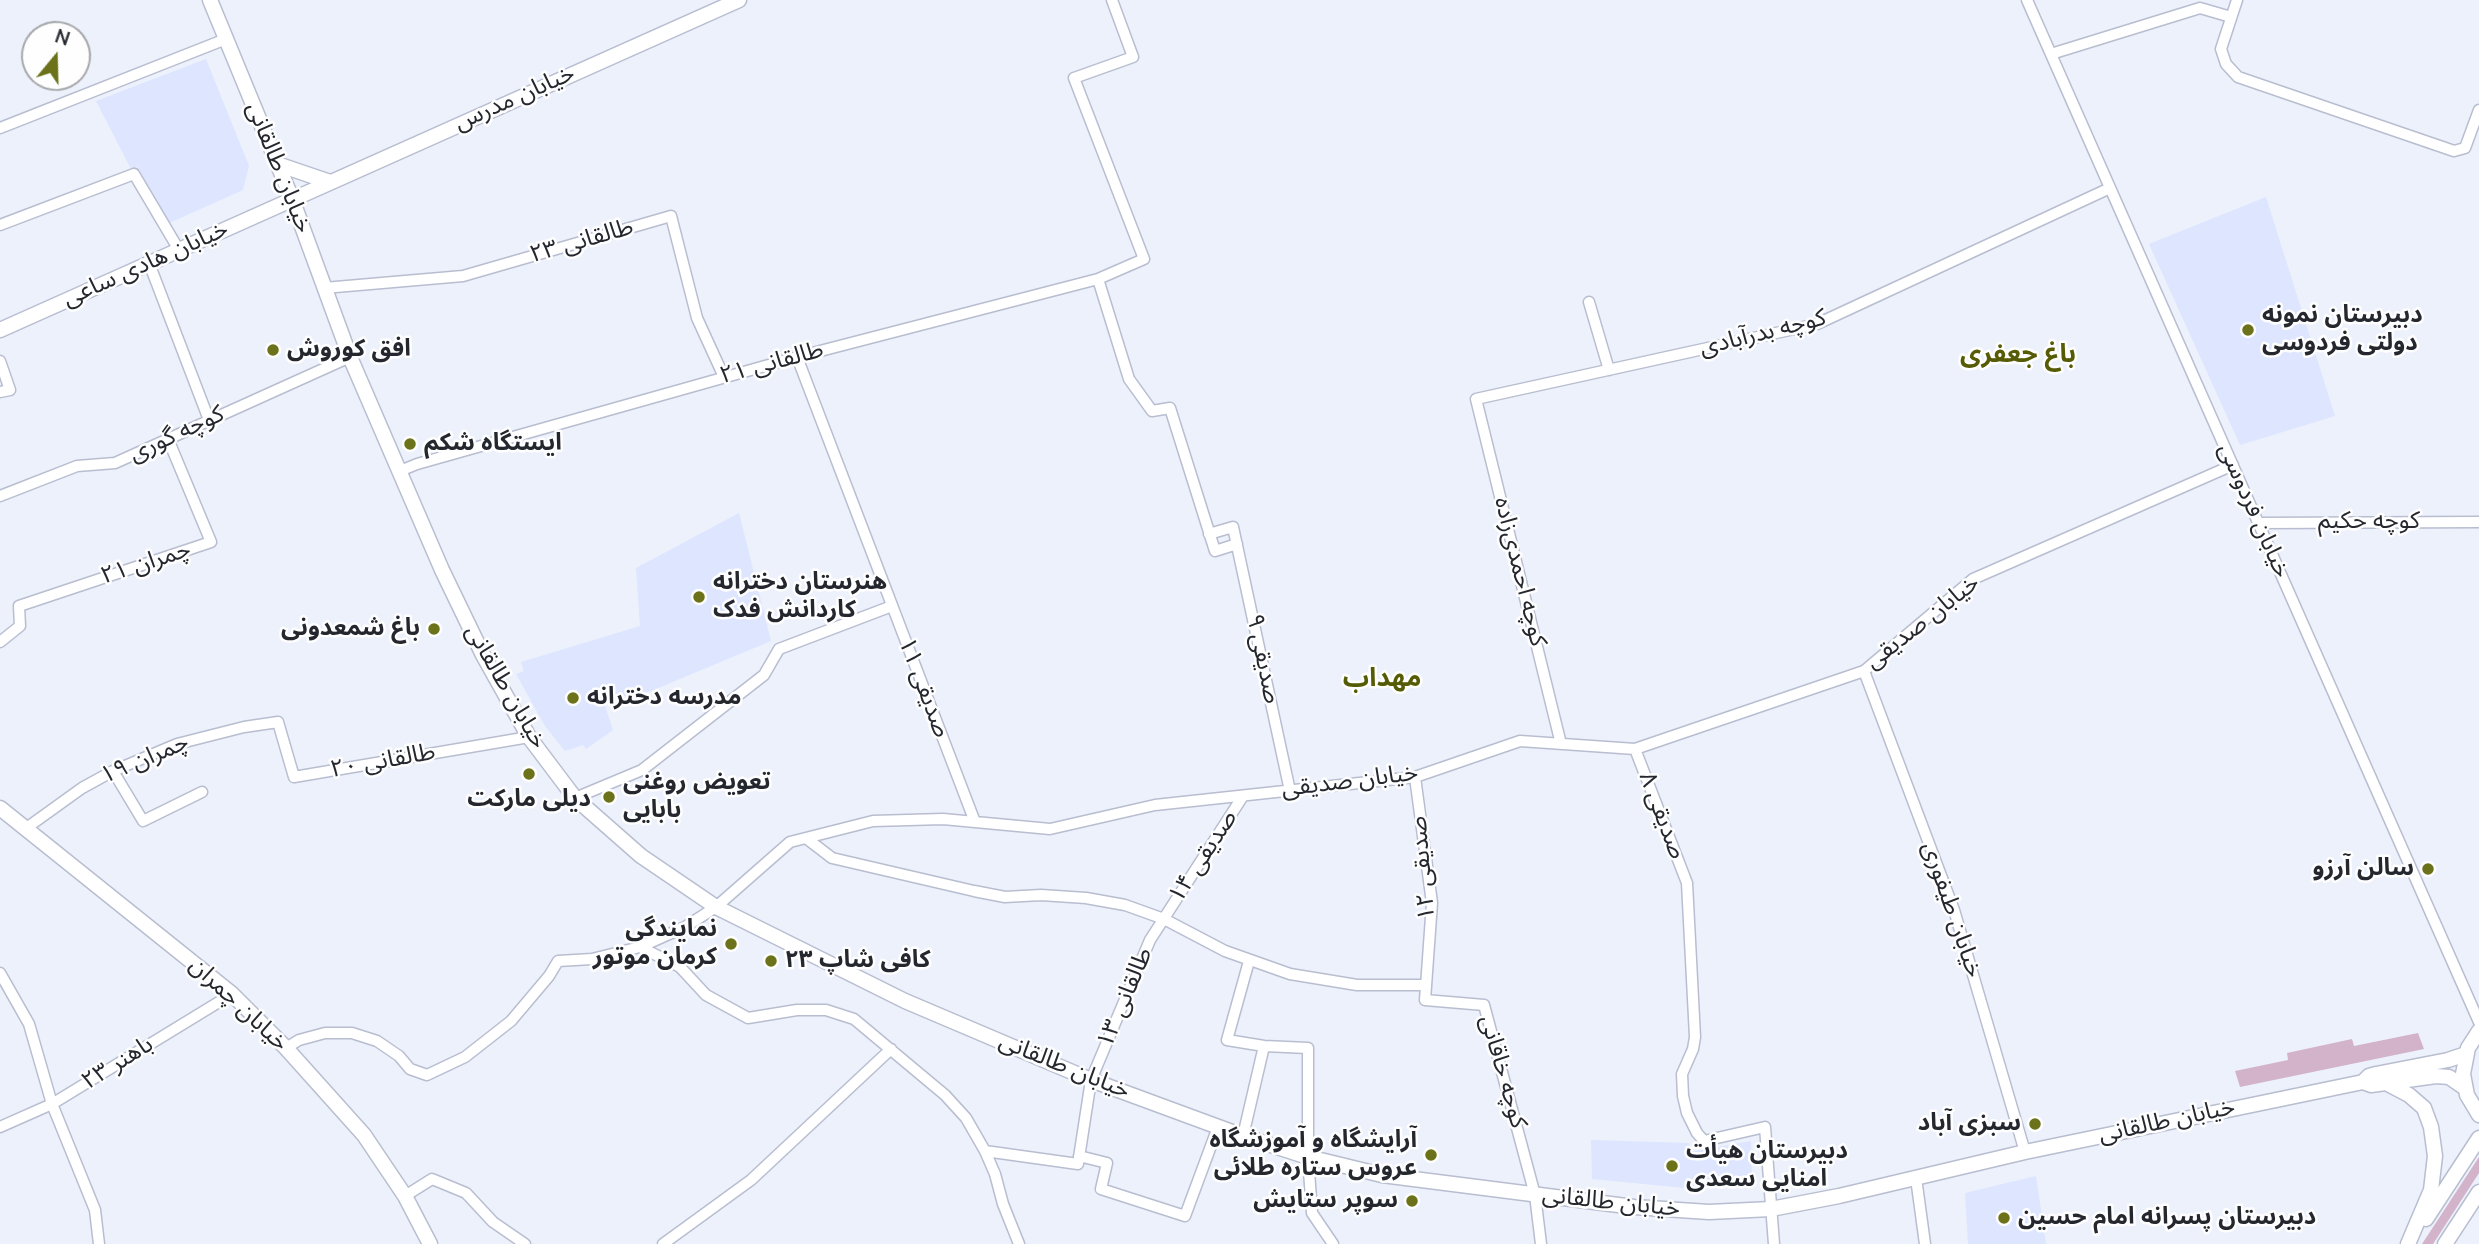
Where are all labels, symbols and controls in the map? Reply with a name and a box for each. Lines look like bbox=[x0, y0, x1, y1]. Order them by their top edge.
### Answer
north arrow bbox=[21, 21, 91, 91]
text: N bbox=[51, 23, 73, 53]
street label: خیابان مدرس bbox=[450, 60, 580, 138]
street label: خیابان طالقانی bbox=[239, 98, 317, 238]
street label: طالقانی ۲۳ bbox=[527, 214, 637, 270]
street label: خیابان هادی ساعی bbox=[59, 216, 233, 314]
place label: دبیرستان نمونه دولتی فردوسی bbox=[2262, 302, 2423, 358]
street label: کوچه بدرآبادی bbox=[1697, 304, 1829, 364]
marker: دبیرستان نمونه دولتی فردوسی bbox=[2240, 322, 2256, 338]
place label: افق کوروش bbox=[287, 336, 411, 364]
street label: طالقانی ۲۱ bbox=[717, 336, 827, 392]
district label: باغ جعفری bbox=[1960, 340, 2076, 372]
marker: افق کوروش bbox=[265, 342, 281, 358]
street label: کوچه گوری bbox=[125, 401, 229, 469]
place label: ایستگاه شکم bbox=[424, 430, 562, 458]
marker: ایستگاه شکم bbox=[402, 436, 418, 452]
street label: خیابان فردوسی bbox=[2211, 439, 2295, 583]
street label: کوچه احمدی‌زاده bbox=[1487, 494, 1551, 650]
street label: کوچه حکیم bbox=[2318, 508, 2420, 536]
street label: چمران ۲۱ bbox=[97, 536, 195, 592]
place label: هنرستان دخترانه کاردانش فدک bbox=[713, 569, 887, 625]
street label: خیابان صدیقی bbox=[1860, 569, 1986, 677]
marker: هنرستان دخترانه کاردانش فدک bbox=[691, 589, 707, 605]
street label: صدیقی ۹ bbox=[1238, 611, 1286, 707]
place label: باغ شمعدونی bbox=[281, 615, 420, 643]
street label: خیابان طالقانی bbox=[458, 620, 552, 754]
marker: باغ شمعدونی bbox=[426, 621, 442, 637]
street label: صدیقی ۱۱ bbox=[891, 634, 955, 742]
district label: مهداب bbox=[1343, 664, 1421, 696]
place label: مدرسه دخترانه bbox=[587, 684, 741, 712]
marker: مدرسه دخترانه bbox=[565, 690, 581, 706]
street label: چمران ۱۹ bbox=[97, 729, 193, 791]
street label: طالقانی ۲۰ bbox=[328, 739, 438, 785]
street label: خیابان صدیقی bbox=[1280, 759, 1420, 805]
marker: دیلی مارکت bbox=[521, 766, 537, 782]
street label: صدیقی ۸ bbox=[1631, 768, 1691, 864]
place label: تعویض روغنی بابایی bbox=[623, 769, 771, 825]
place label: دیلی مارکت bbox=[467, 786, 591, 814]
marker: تعویض روغنی بابایی bbox=[601, 789, 617, 805]
street label: صدیقی ۱۴ bbox=[1163, 805, 1245, 909]
street label: صدیقی ۱۲ bbox=[1405, 815, 1443, 921]
street label: خیابان طیفوری bbox=[1914, 838, 1988, 982]
place label: سالن آرزو bbox=[2313, 855, 2414, 883]
marker: سالن آرزو bbox=[2420, 861, 2436, 877]
place label: نمایندگی کرمان موتور bbox=[593, 916, 717, 972]
marker: نمایندگی کرمان موتور bbox=[723, 936, 739, 952]
street label: طالقانی ۱۳ bbox=[1092, 944, 1160, 1052]
place label: کافی شاپ ۲۳ bbox=[785, 947, 930, 975]
street label: خیابان چمران bbox=[182, 952, 294, 1058]
marker: کافی شاپ ۲۳ bbox=[763, 953, 779, 969]
street label: کوچه خاقانی bbox=[1472, 1012, 1532, 1132]
street label: خیابان طالقانی bbox=[994, 1028, 1134, 1106]
street label: باهنر ۲۳ bbox=[77, 1031, 159, 1097]
street label: خیابان طالقانی bbox=[2096, 1094, 2238, 1150]
place label: سبزی آباد bbox=[1918, 1110, 2021, 1138]
marker: سبزی آباد bbox=[2027, 1116, 2043, 1132]
place label: آرایشگاه و آموزشگاه عروس ستاره طلائی bbox=[1210, 1127, 1417, 1183]
place label: دبیرستان هیأت امنایی سعدی bbox=[1686, 1138, 1848, 1194]
marker: آرایشگاه و آموزشگاه عروس ستاره طلائی bbox=[1423, 1147, 1439, 1163]
marker: دبیرستان هیأت امنایی سعدی bbox=[1664, 1158, 1680, 1174]
street label: خیابان طالقانی bbox=[1541, 1181, 1681, 1225]
place label: سوپر ستایش bbox=[1253, 1187, 1398, 1215]
marker: سوپر ستایش bbox=[1404, 1193, 1420, 1209]
place label: دبیرستان پسرانه امام حسین bbox=[2018, 1204, 2316, 1232]
marker: دبیرستان پسرانه امام حسین bbox=[1996, 1210, 2012, 1226]

